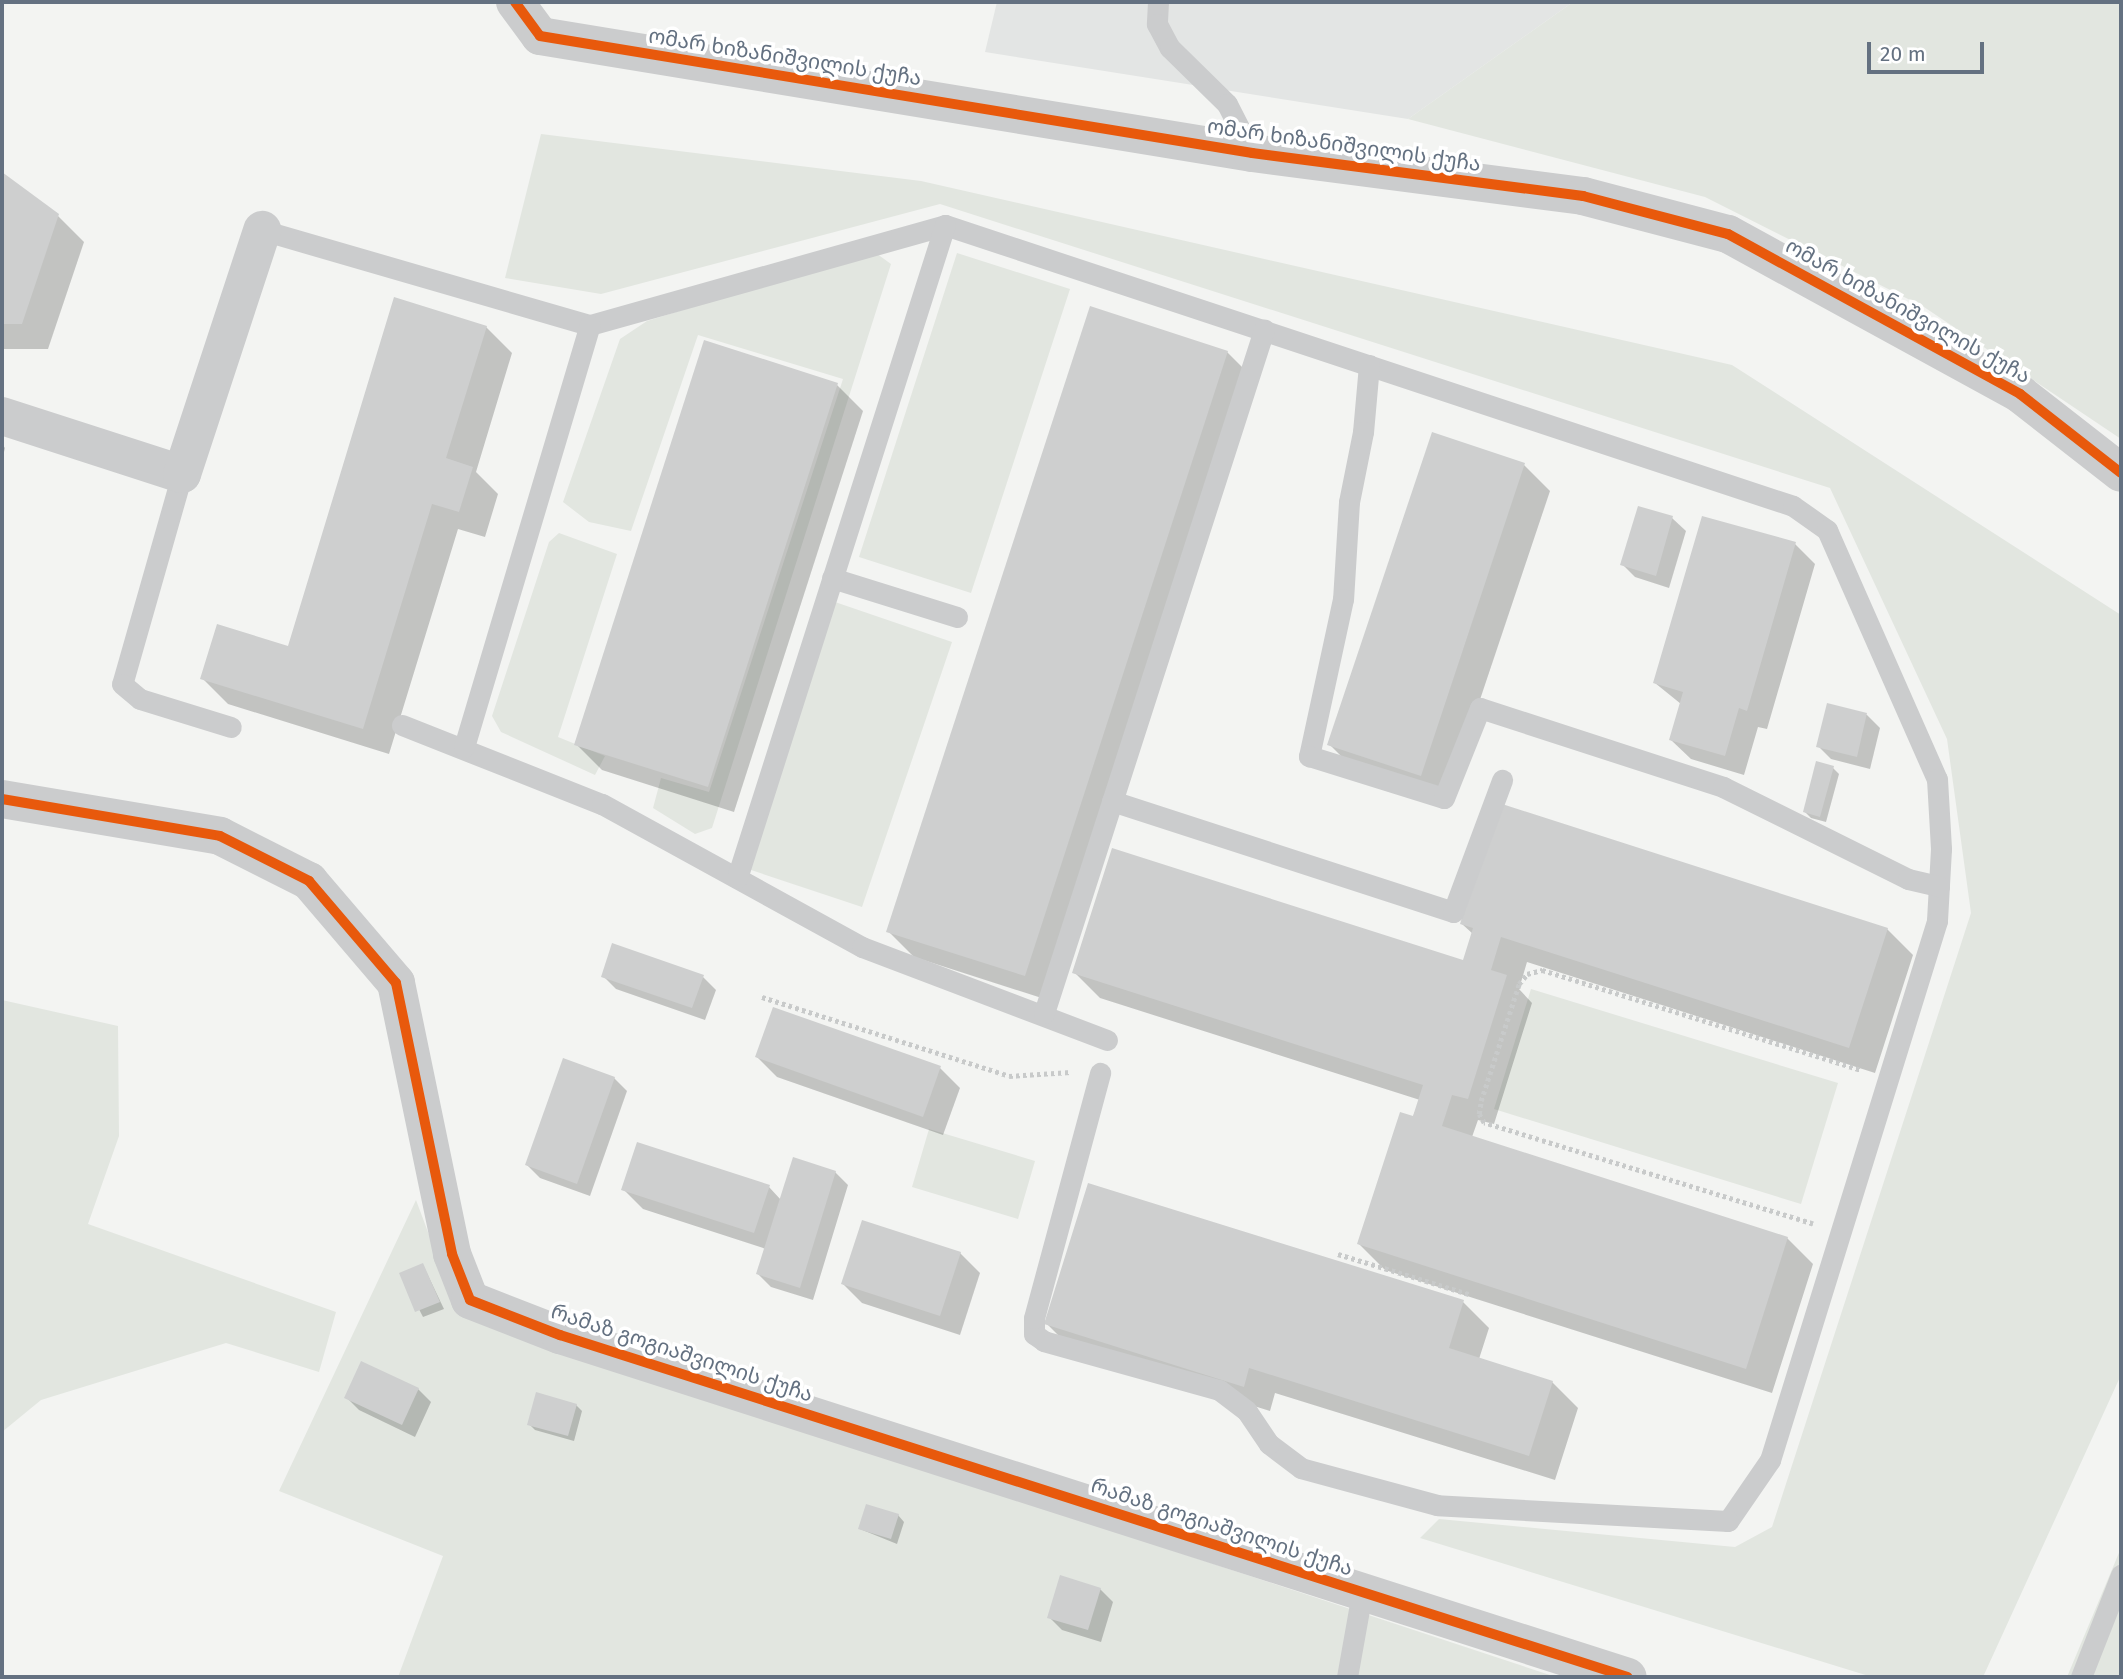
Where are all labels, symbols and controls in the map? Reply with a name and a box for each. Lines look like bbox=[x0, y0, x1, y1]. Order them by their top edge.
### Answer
street label: ომარ ხიზანიშვილის ქუჩა bbox=[647, 23, 923, 91]
scale bar bbox=[1871, 28, 1988, 72]
text: 20 m bbox=[1880, 41, 1926, 67]
street label: ომარ ხიზანიშვილის ქუჩა bbox=[1206, 113, 1482, 177]
street label: ომარ ხიზანიშვილის ქუჩა bbox=[1781, 233, 2035, 389]
street label: რამაზ გოგიაშვილის ქუჩა bbox=[548, 1299, 816, 1407]
street label: რამაზ გოგიაშვილის ქუჩა bbox=[1088, 1473, 1356, 1581]

